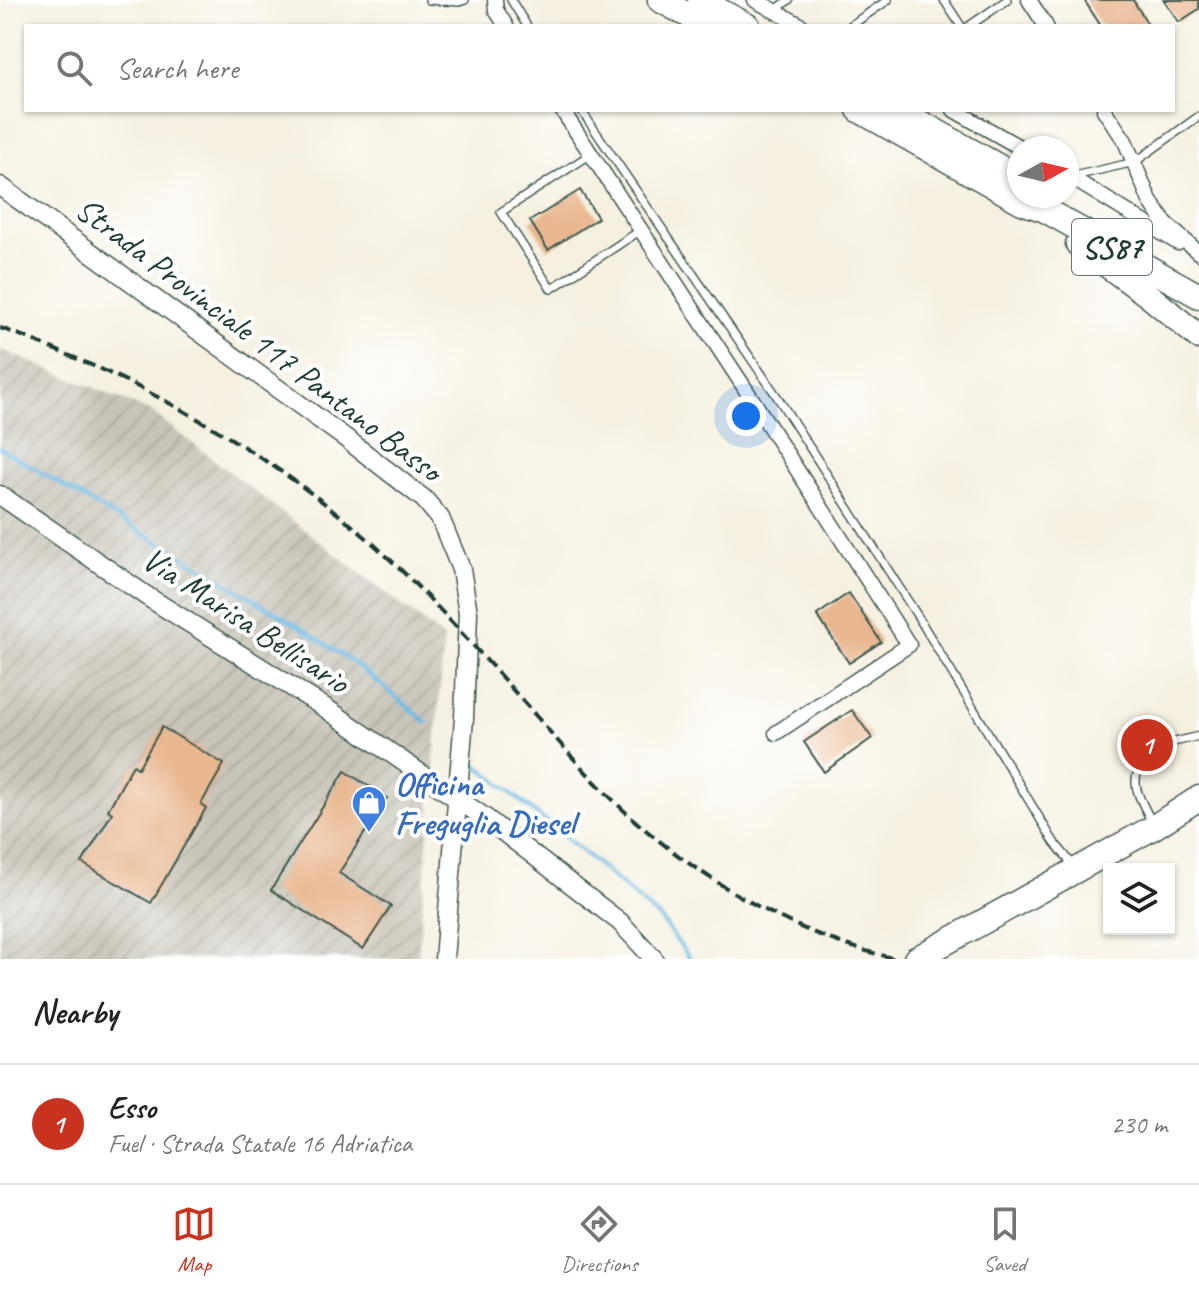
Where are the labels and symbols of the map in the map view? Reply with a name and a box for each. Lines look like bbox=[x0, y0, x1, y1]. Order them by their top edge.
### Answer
north arrow bbox=[1007, 136, 1079, 208]
street label: Strada Provinciale 117 Pantano Basso bbox=[67, 187, 454, 493]
road number: SS87 bbox=[1072, 219, 1152, 275]
your location bbox=[726, 396, 766, 436]
street label: Via Marisa Bellisario bbox=[135, 537, 359, 704]
pin: 1 bbox=[1121, 715, 1173, 775]
place label: Officina Freguglia Diesel bbox=[395, 762, 581, 844]
shop icon: Officina Freguglia Diesel bbox=[350, 784, 388, 834]

